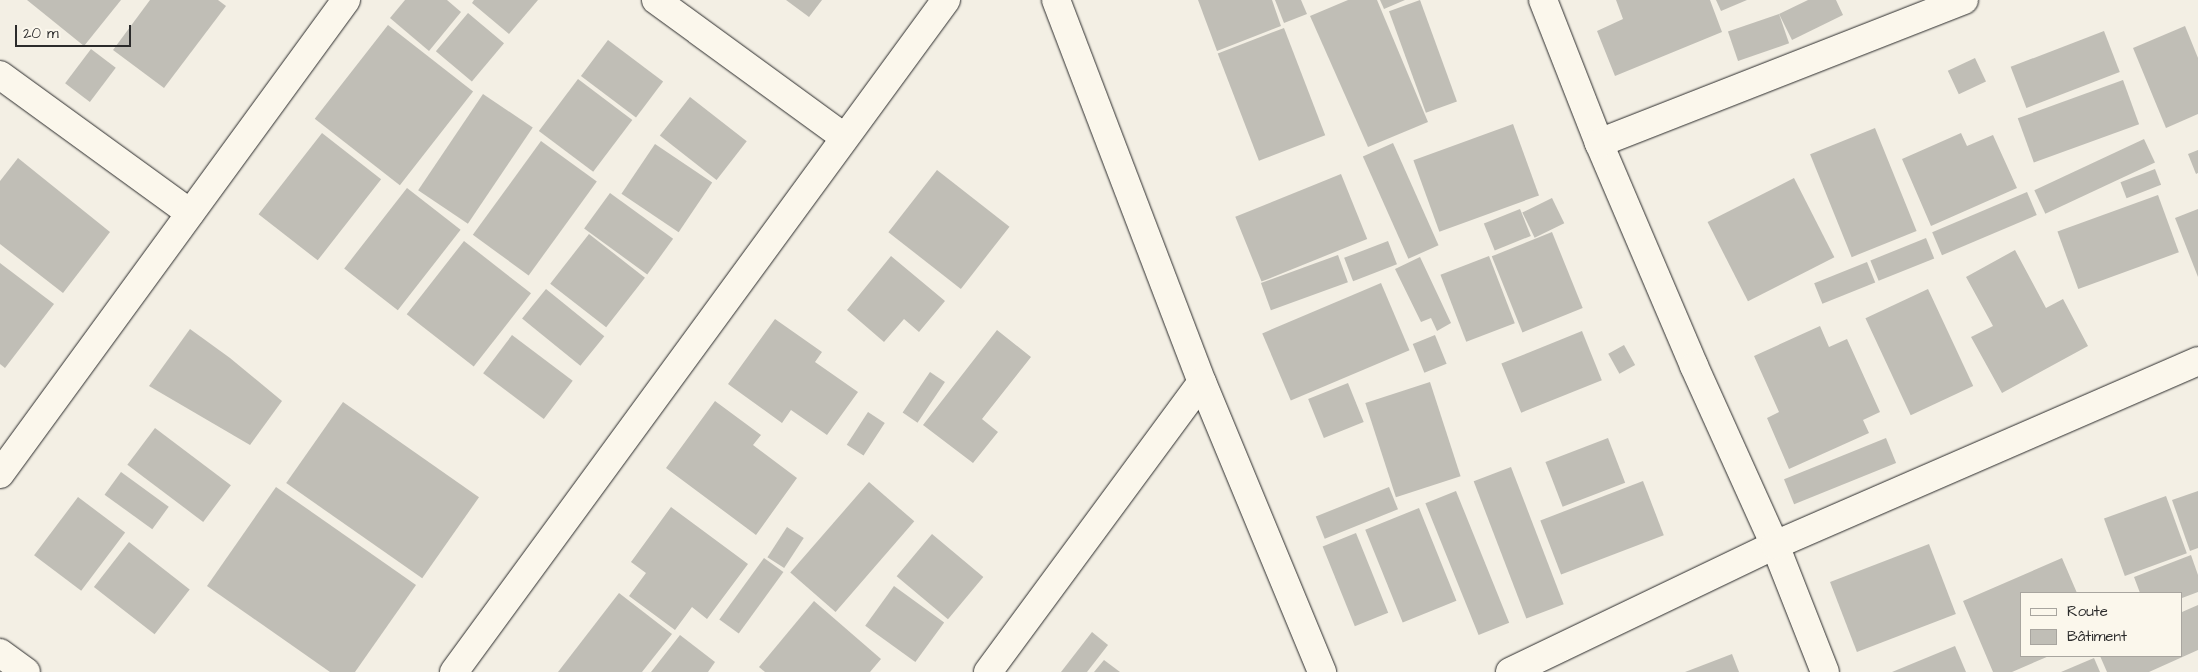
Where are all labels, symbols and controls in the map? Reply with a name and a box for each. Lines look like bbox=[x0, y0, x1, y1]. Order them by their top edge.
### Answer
scale bar bbox=[18, 15, 134, 47]
text: 20 m bbox=[23, 23, 59, 44]
legend bbox=[2020, 592, 2183, 657]
text: Route bbox=[2067, 601, 2108, 622]
text: Bâtiment bbox=[2067, 626, 2127, 647]

